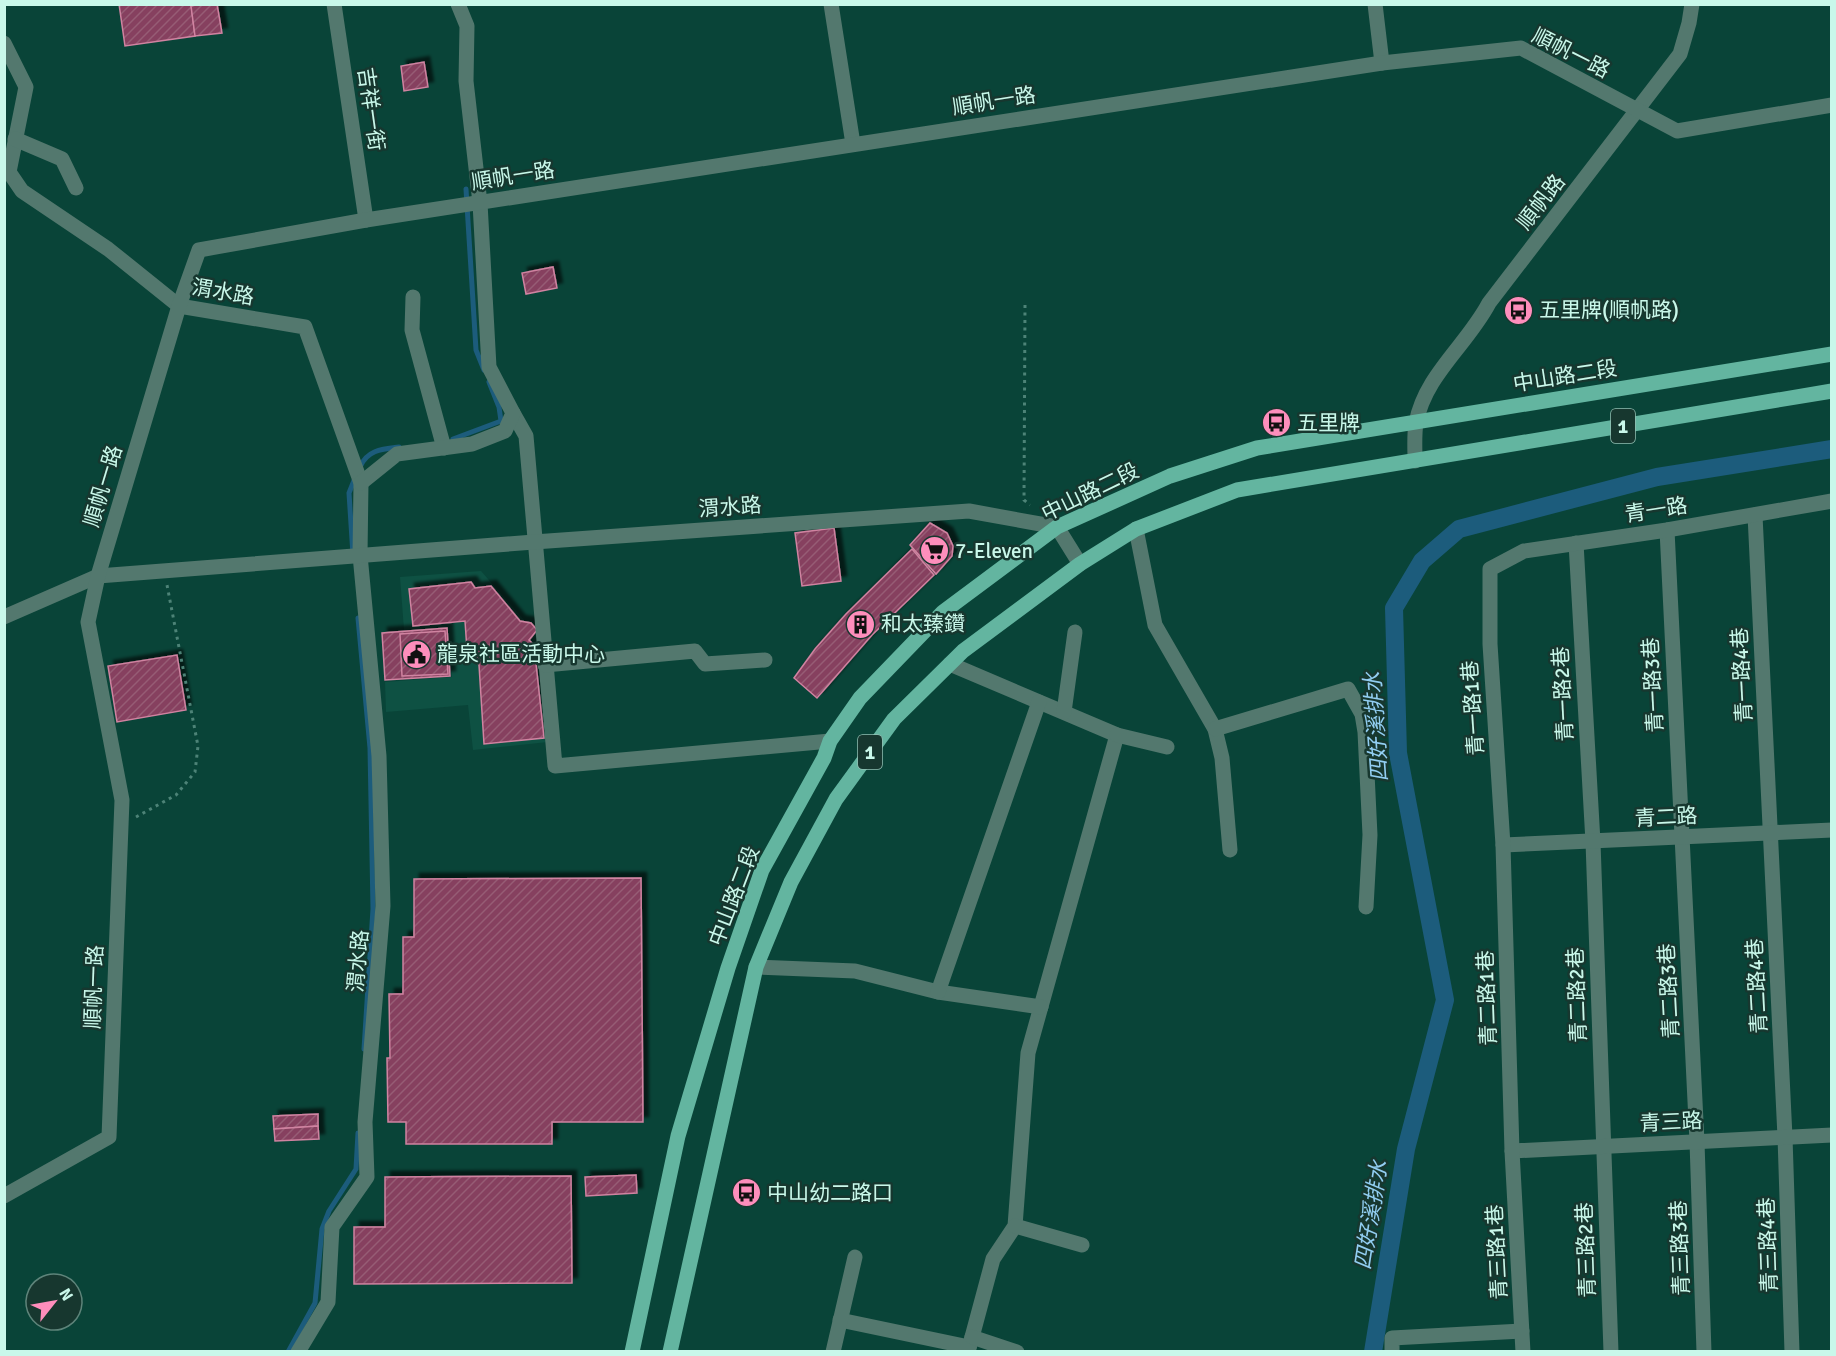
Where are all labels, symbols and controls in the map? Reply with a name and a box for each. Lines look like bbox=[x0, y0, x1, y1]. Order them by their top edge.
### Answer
street label: 順帆一路 bbox=[1528, 22, 1614, 84]
street label: 吉祥一街 bbox=[352, 66, 390, 152]
street label: 順帆一路 bbox=[950, 82, 1038, 120]
street label: 順帆一路 bbox=[469, 157, 557, 195]
street label: 順帆路 bbox=[1511, 169, 1571, 235]
street label: 渭水路 bbox=[190, 274, 256, 310]
bus stop icon: 五里牌(順帆路) bbox=[1502, 294, 1534, 326]
place label: 五里牌(順帆路) bbox=[1539, 297, 1679, 323]
street label: 中山路二段 bbox=[1511, 355, 1619, 397]
bus stop icon: 五里牌 bbox=[1260, 407, 1292, 439]
road number: 1 bbox=[1611, 409, 1635, 443]
place label: 五里牌 bbox=[1297, 410, 1360, 436]
street label: 順帆一路 bbox=[78, 442, 128, 530]
street label: 中山路二段 bbox=[1037, 457, 1143, 527]
street label: 渭水路 bbox=[698, 492, 762, 522]
street label: 青一路 bbox=[1623, 492, 1689, 528]
supermarket icon: 7-Eleven bbox=[918, 535, 950, 567]
place label: 7-Eleven bbox=[955, 538, 1033, 564]
building icon: 和太臻鑽 bbox=[844, 608, 876, 640]
place label: 和太臻鑽 bbox=[881, 611, 965, 637]
street label: 青一路4巷 bbox=[1727, 627, 1757, 723]
street label: 青一路3巷 bbox=[1638, 637, 1668, 733]
public building icon: 龍泉社區活動中心 bbox=[400, 638, 432, 670]
place label: 龍泉社區活動中心 bbox=[437, 641, 605, 667]
street label: 青一路2巷 bbox=[1548, 646, 1578, 742]
street label: 青一路1巷 bbox=[1457, 660, 1489, 756]
water label: 四好溪排水 bbox=[1359, 670, 1393, 783]
road number: 1 bbox=[858, 735, 882, 769]
street label: 青二路 bbox=[1634, 802, 1698, 832]
street label: 中山路二段 bbox=[703, 842, 765, 950]
street label: 渭水路 bbox=[342, 928, 374, 994]
street label: 青二路4巷 bbox=[1742, 938, 1772, 1034]
street label: 青二路3巷 bbox=[1654, 943, 1684, 1039]
street label: 順帆一路 bbox=[80, 945, 108, 1029]
street label: 青二路2巷 bbox=[1562, 947, 1592, 1043]
street label: 青二路1巷 bbox=[1472, 950, 1502, 1046]
street label: 青三路 bbox=[1639, 1107, 1703, 1137]
water label: 四好溪排水 bbox=[1349, 1158, 1393, 1271]
bus stop icon: 中山幼二路口 bbox=[730, 1177, 762, 1209]
place label: 中山幼二路口 bbox=[767, 1180, 893, 1206]
street label: 青三路4巷 bbox=[1753, 1197, 1783, 1293]
street label: 青三路3巷 bbox=[1665, 1200, 1695, 1296]
street label: 青三路2巷 bbox=[1571, 1202, 1601, 1298]
street label: 青三路1巷 bbox=[1482, 1204, 1512, 1300]
north arrow bbox=[24, 1272, 84, 1332]
text: N bbox=[55, 1285, 77, 1305]

